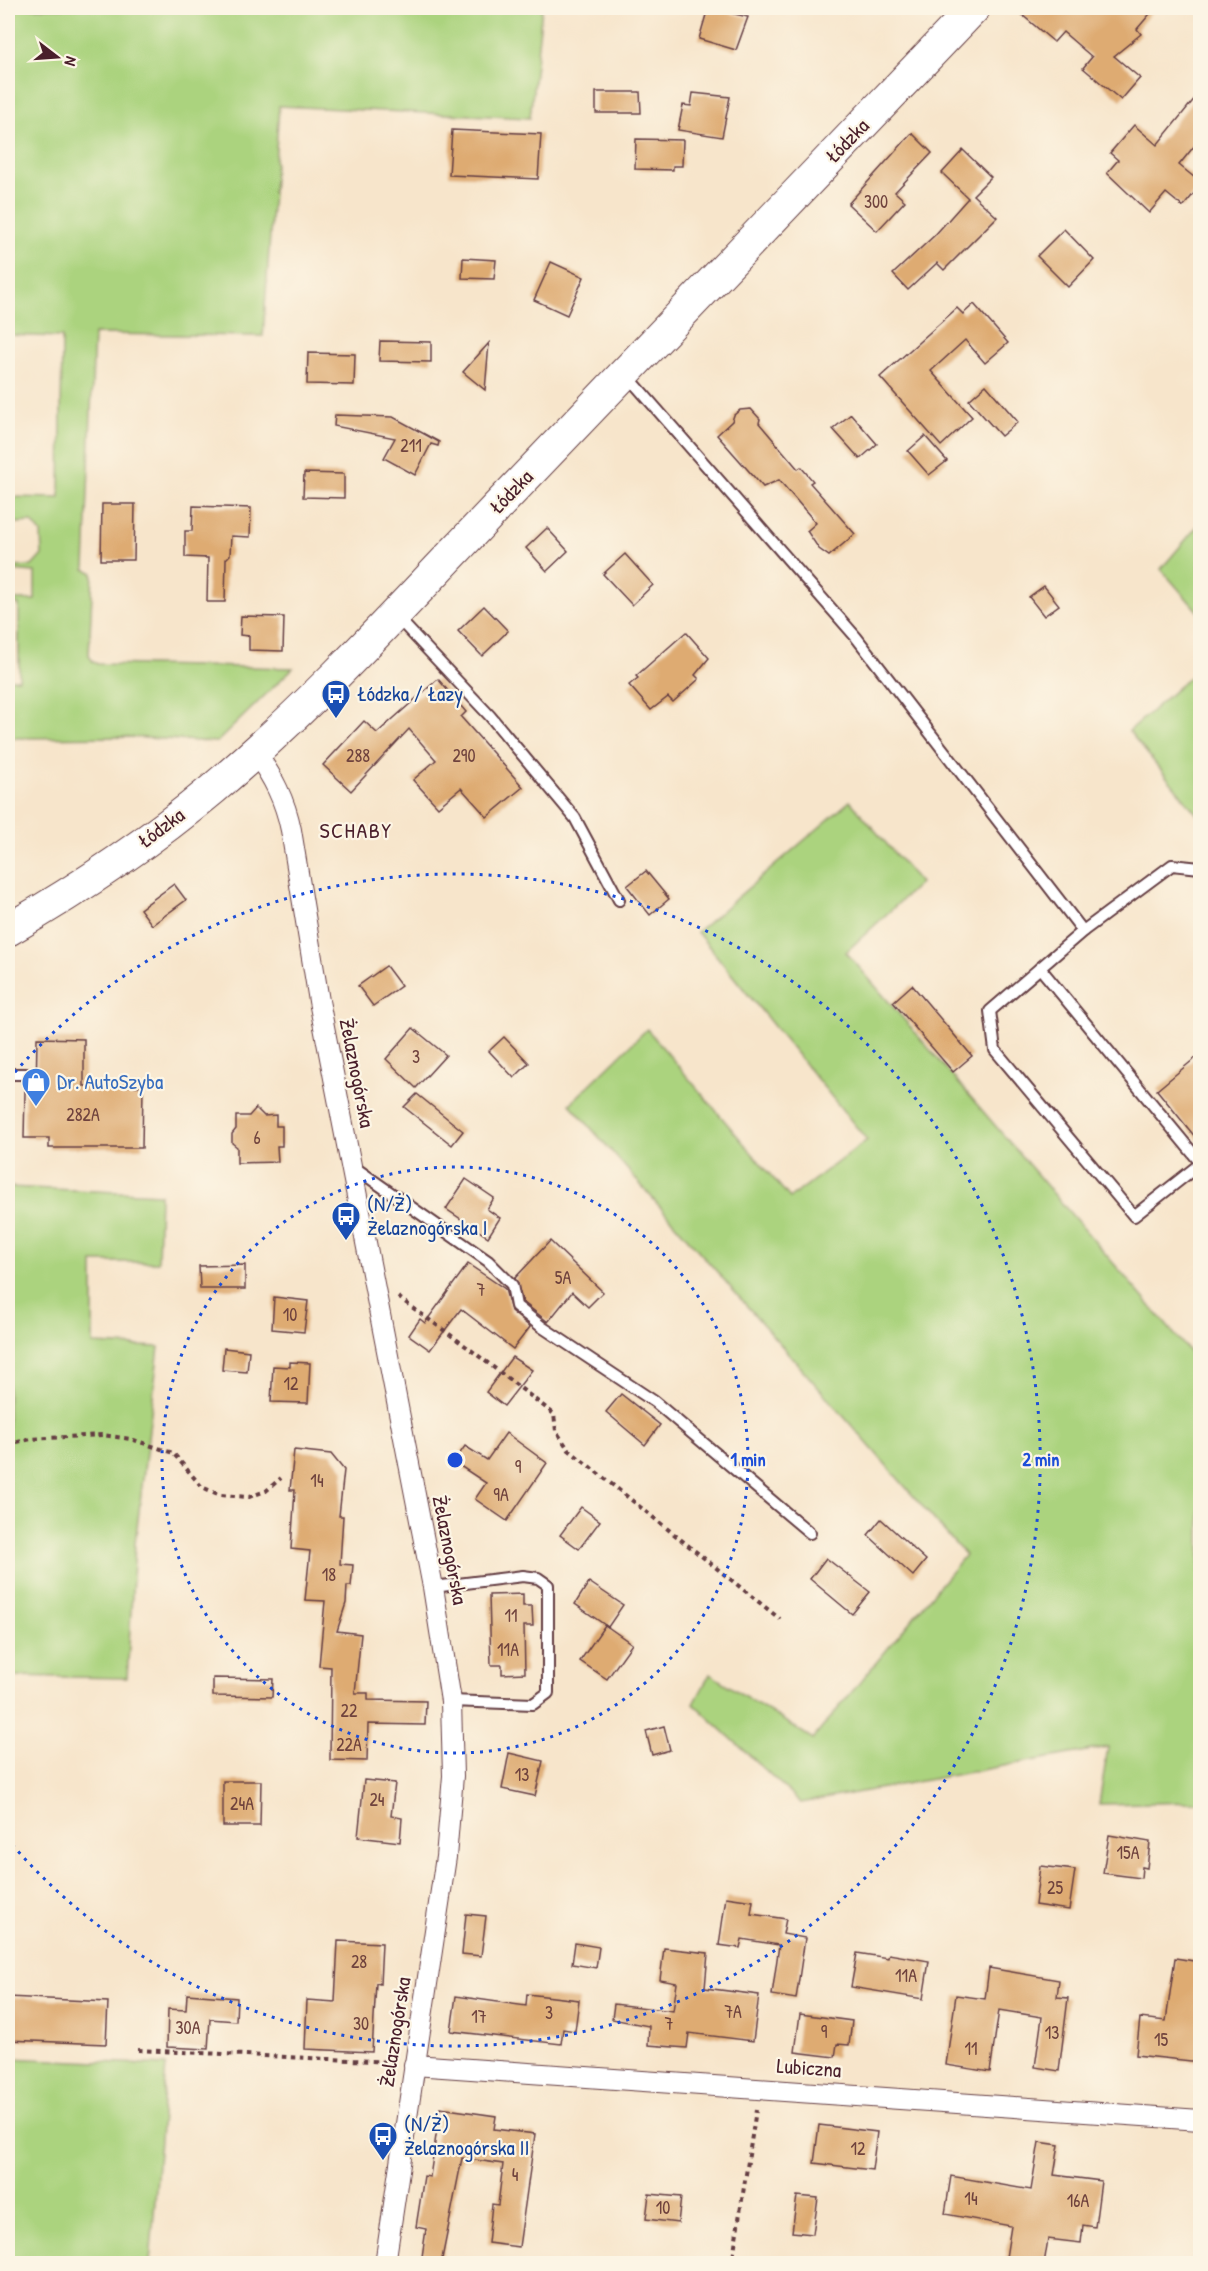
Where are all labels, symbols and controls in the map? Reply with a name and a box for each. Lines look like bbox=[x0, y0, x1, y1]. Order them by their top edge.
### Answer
north arrow bbox=[27, 27, 87, 87]
text: N bbox=[59, 54, 83, 69]
street label: Łódzka bbox=[818, 112, 875, 169]
house number: 300 bbox=[864, 189, 888, 214]
house number: 211 bbox=[400, 433, 422, 458]
street label: Łódzka bbox=[482, 463, 539, 520]
bus stop icon: Łódzka / Łazy bbox=[320, 678, 352, 720]
place label: Łódzka / Łazy bbox=[357, 679, 463, 708]
house number: 288 bbox=[346, 743, 370, 768]
house number: 290 bbox=[452, 743, 476, 768]
street label: Łódzka bbox=[131, 800, 190, 855]
district label: SCHABY bbox=[319, 815, 393, 845]
street label: Żelaznogórska bbox=[333, 1016, 382, 1130]
house number: 3 bbox=[412, 1044, 420, 1069]
shop icon: Dr. AutoSzyba bbox=[20, 1066, 52, 1108]
place label: Dr. AutoSzyba bbox=[57, 1067, 163, 1096]
house number: 282A bbox=[66, 1102, 100, 1127]
house number: 6 bbox=[253, 1125, 261, 1150]
place label: (N/Ż) Żelaznogórska I bbox=[367, 1189, 487, 1242]
bus stop icon: (N/Ż) Żelaznogórska I bbox=[330, 1200, 362, 1242]
house number: 5A bbox=[555, 1265, 571, 1290]
house number: 7 bbox=[477, 1277, 486, 1302]
house number: 10 bbox=[283, 1302, 297, 1327]
house number: 12 bbox=[284, 1371, 299, 1396]
text: 1 min bbox=[730, 1447, 766, 1472]
text: 2 min bbox=[1023, 1447, 1059, 1472]
centre of rings bbox=[445, 1450, 465, 1470]
house number: 9 bbox=[515, 1454, 522, 1479]
house number: 14 bbox=[310, 1468, 324, 1493]
house number: 9A bbox=[493, 1482, 509, 1507]
street label: Żelaznogórska bbox=[426, 1493, 475, 1607]
house number: 18 bbox=[322, 1562, 336, 1587]
house number: 11 bbox=[504, 1603, 518, 1628]
house number: 11A bbox=[497, 1637, 519, 1662]
house number: 22 bbox=[341, 1698, 358, 1723]
house number: 22A bbox=[336, 1732, 362, 1757]
house number: 13 bbox=[515, 1762, 529, 1787]
house number: 24 bbox=[369, 1787, 385, 1812]
house number: 24A bbox=[230, 1791, 254, 1816]
house number: 15A bbox=[1117, 1840, 1140, 1865]
house number: 25 bbox=[1047, 1875, 1063, 1900]
house number: 28 bbox=[351, 1949, 367, 1974]
house number: 11A bbox=[895, 1963, 917, 1988]
street label: Żelaznogórska bbox=[372, 1975, 417, 2089]
house number: 7A bbox=[724, 1999, 742, 2024]
house number: 3 bbox=[545, 2000, 553, 2025]
house number: 17 bbox=[471, 2004, 487, 2029]
house number: 30 bbox=[353, 2011, 369, 2036]
house number: 7 bbox=[665, 2011, 674, 2036]
house number: 30A bbox=[176, 2015, 201, 2040]
house number: 9 bbox=[821, 2019, 828, 2044]
house number: 13 bbox=[1045, 2020, 1059, 2045]
house number: 15 bbox=[1154, 2027, 1168, 2052]
house number: 11 bbox=[964, 2036, 978, 2061]
street label: Lubiczna bbox=[776, 2051, 842, 2084]
place label: (N/Ż) Żelaznogórska II bbox=[404, 2109, 529, 2162]
bus stop icon: (N/Ż) Żelaznogórska II bbox=[367, 2120, 399, 2162]
house number: 12 bbox=[851, 2136, 866, 2161]
house number: 4 bbox=[512, 2162, 519, 2187]
house number: 14 bbox=[964, 2186, 978, 2211]
house number: 16A bbox=[1067, 2188, 1089, 2213]
house number: 10 bbox=[656, 2195, 670, 2220]

